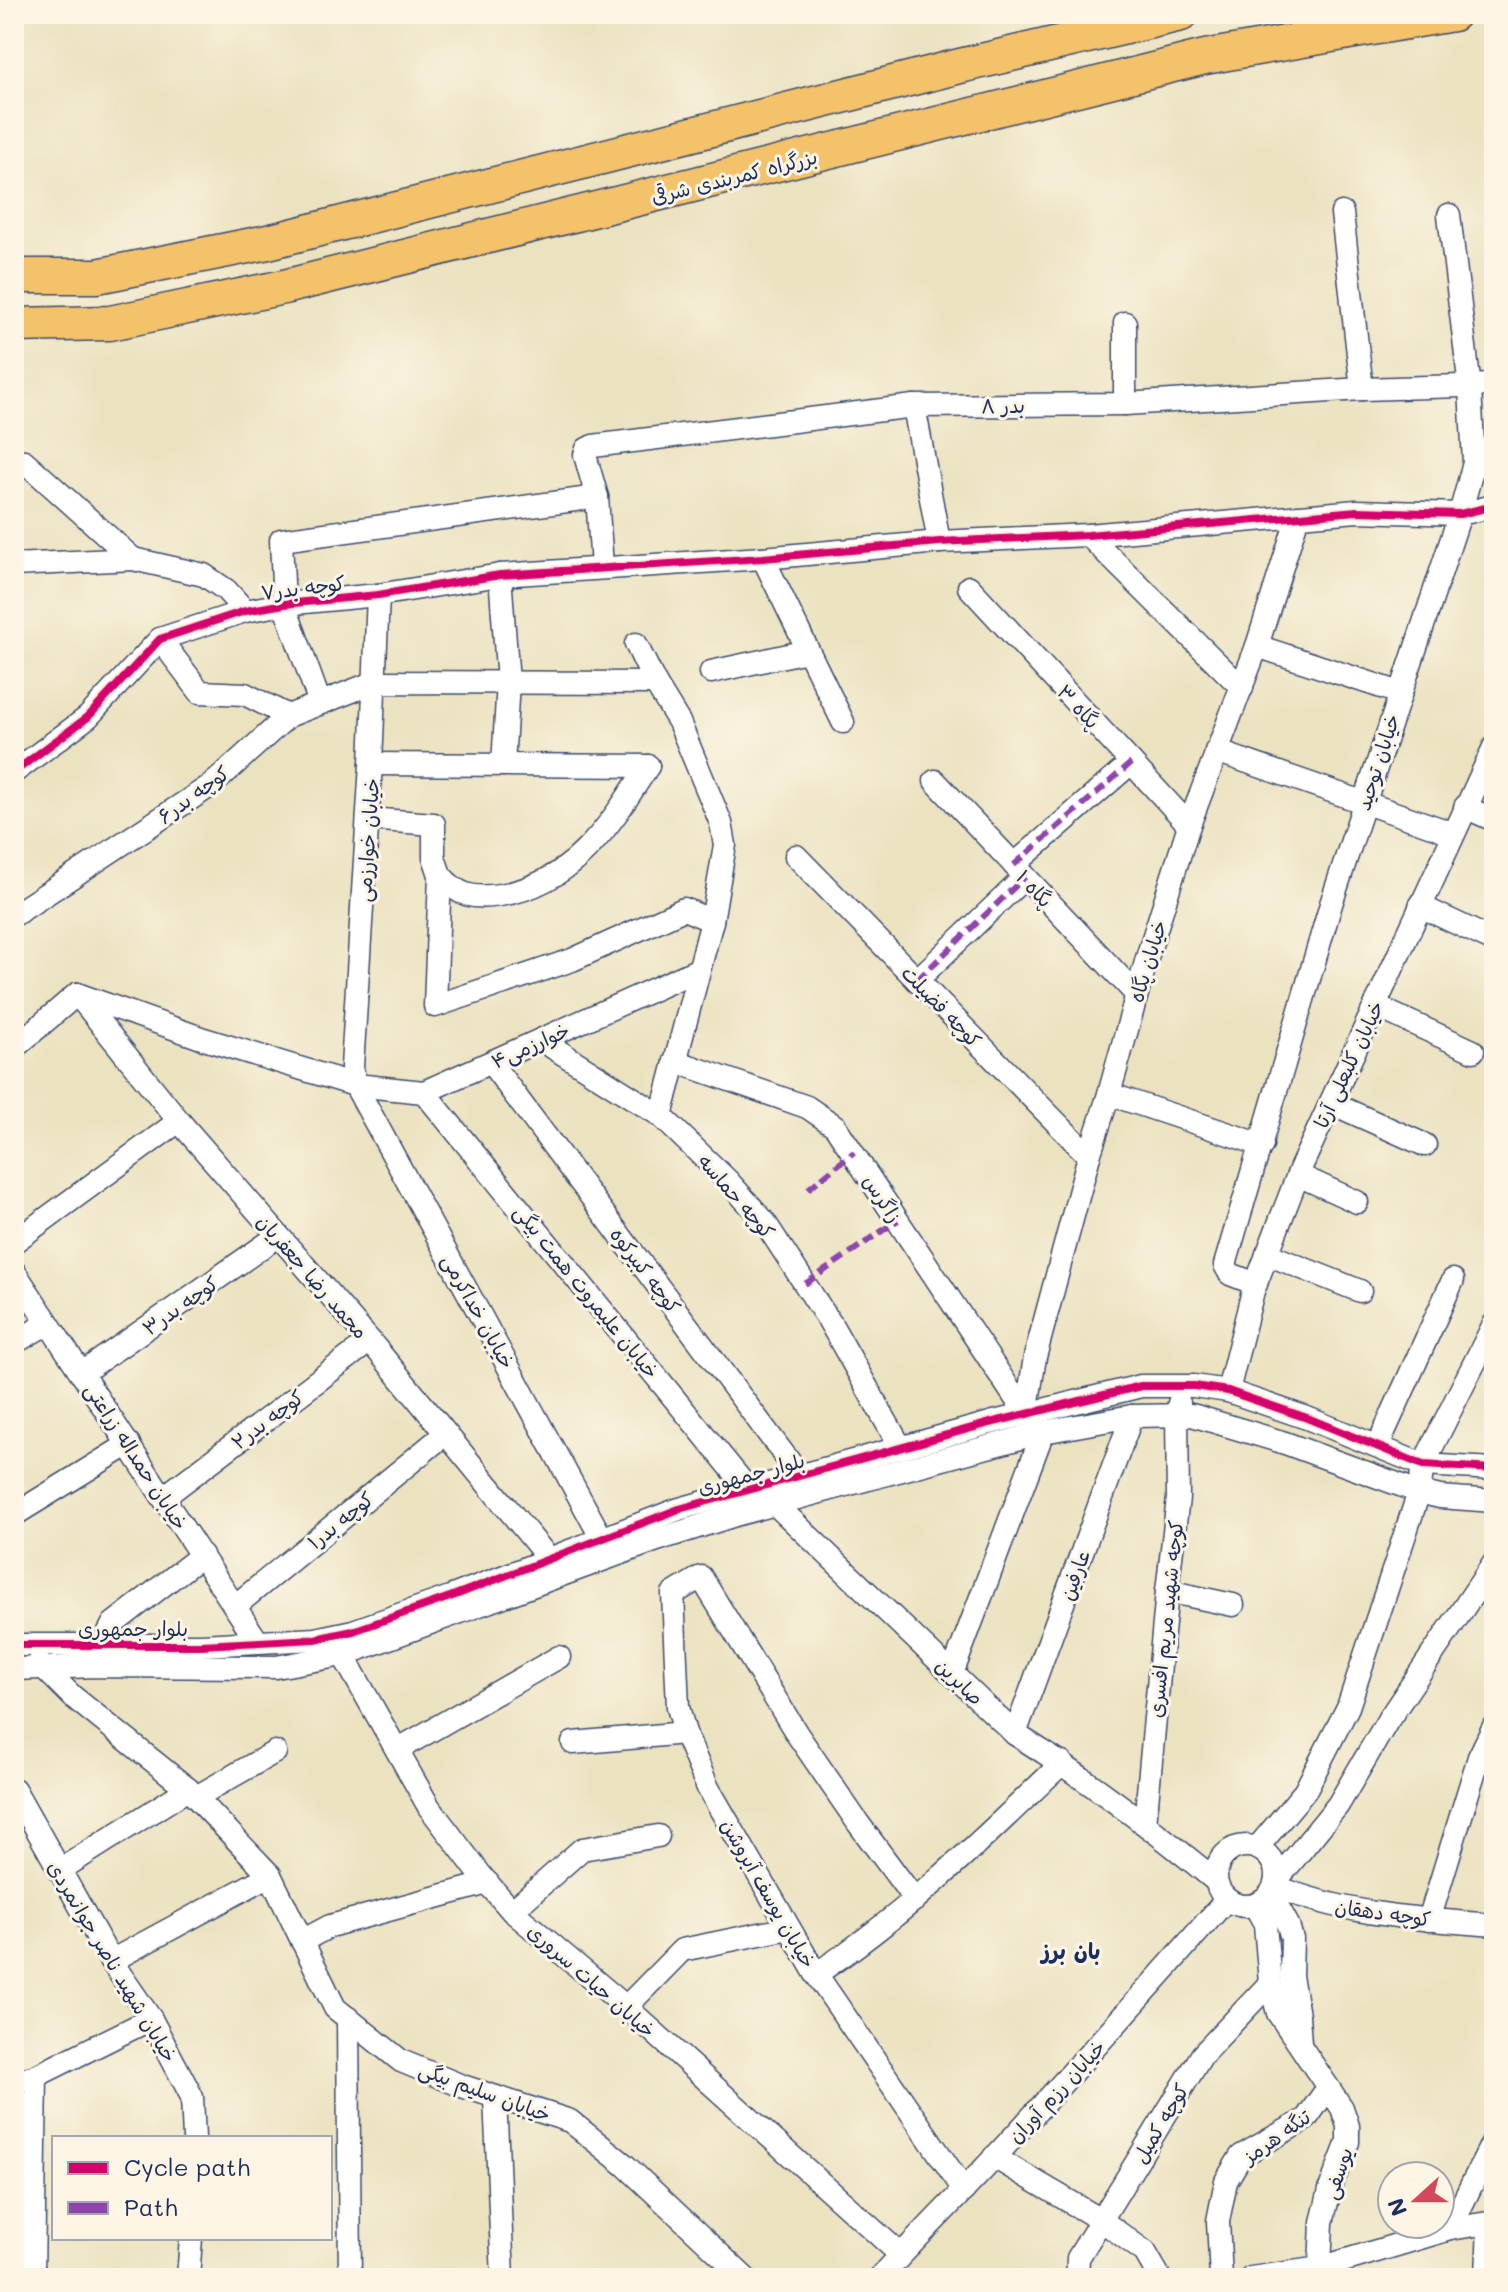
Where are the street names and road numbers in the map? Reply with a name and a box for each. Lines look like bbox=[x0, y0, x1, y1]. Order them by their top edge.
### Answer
street label: بزرگراه کمربندی شرقی bbox=[648, 143, 820, 209]
street label: بدر ۸ bbox=[981, 392, 1025, 418]
street label: کوچه بدر۷ bbox=[259, 569, 347, 606]
street label: پگاه ۳ bbox=[1051, 678, 1106, 734]
street label: خیابان توحید bbox=[1349, 710, 1405, 814]
street label: کوچه بدر۶ bbox=[152, 759, 235, 830]
street label: خیابان خوارزمی bbox=[350, 777, 385, 903]
street label: پگاه ۱ bbox=[1010, 864, 1059, 913]
street label: خیابان پگاه bbox=[1122, 917, 1173, 1005]
street label: کوچه فضیلت bbox=[896, 959, 988, 1053]
street label: خیابان کلبعلی آرتا bbox=[1307, 996, 1390, 1132]
street label: خوارزمی۴ bbox=[487, 1016, 574, 1075]
street label: کوچه حماسه bbox=[692, 1148, 781, 1245]
street label: زاگرس bbox=[858, 1169, 908, 1227]
street label: خیابان علیمروت همت بیگی bbox=[508, 1199, 665, 1384]
street label: محمد رضا جعفریان bbox=[252, 1208, 374, 1344]
street label: کوچه کبیرکوه bbox=[604, 1222, 687, 1319]
street label: خیابان خداکرمی bbox=[436, 1249, 521, 1373]
street label: کوچه بدر۳ bbox=[137, 1269, 224, 1341]
street label: خیابان حمداله زراعتی bbox=[79, 1378, 194, 1535]
street label: کوچه بدر۲ bbox=[226, 1383, 309, 1456]
street label: بلوار جمهوری bbox=[695, 1446, 808, 1502]
street label: کوچه بدر۱ bbox=[301, 1485, 379, 1555]
street label: کوچه شهید مریم افسری bbox=[1142, 1519, 1191, 1719]
street label: عارفین bbox=[1053, 1546, 1095, 1604]
street label: بلوار جمهوری bbox=[78, 1615, 188, 1643]
street label: صابرین bbox=[930, 1652, 990, 1710]
street label: خیابان یوسف آبروشن bbox=[716, 1814, 822, 1972]
street label: خیابان شهید ناصر جوانمردی bbox=[42, 1855, 184, 2067]
street label: کوچه دهقان bbox=[1333, 1892, 1433, 1933]
street label: خیابان حیات سروری bbox=[523, 1917, 661, 2043]
street label: خیابان رزم آوران bbox=[1002, 2034, 1113, 2150]
street label: خیابان سلیم بیگی bbox=[415, 2055, 554, 2130]
street label: کوچه کمیل bbox=[1126, 2078, 1195, 2168]
street label: تنگه هرمز bbox=[1235, 2103, 1315, 2170]
street label: یوسفی bbox=[1316, 2144, 1359, 2203]

